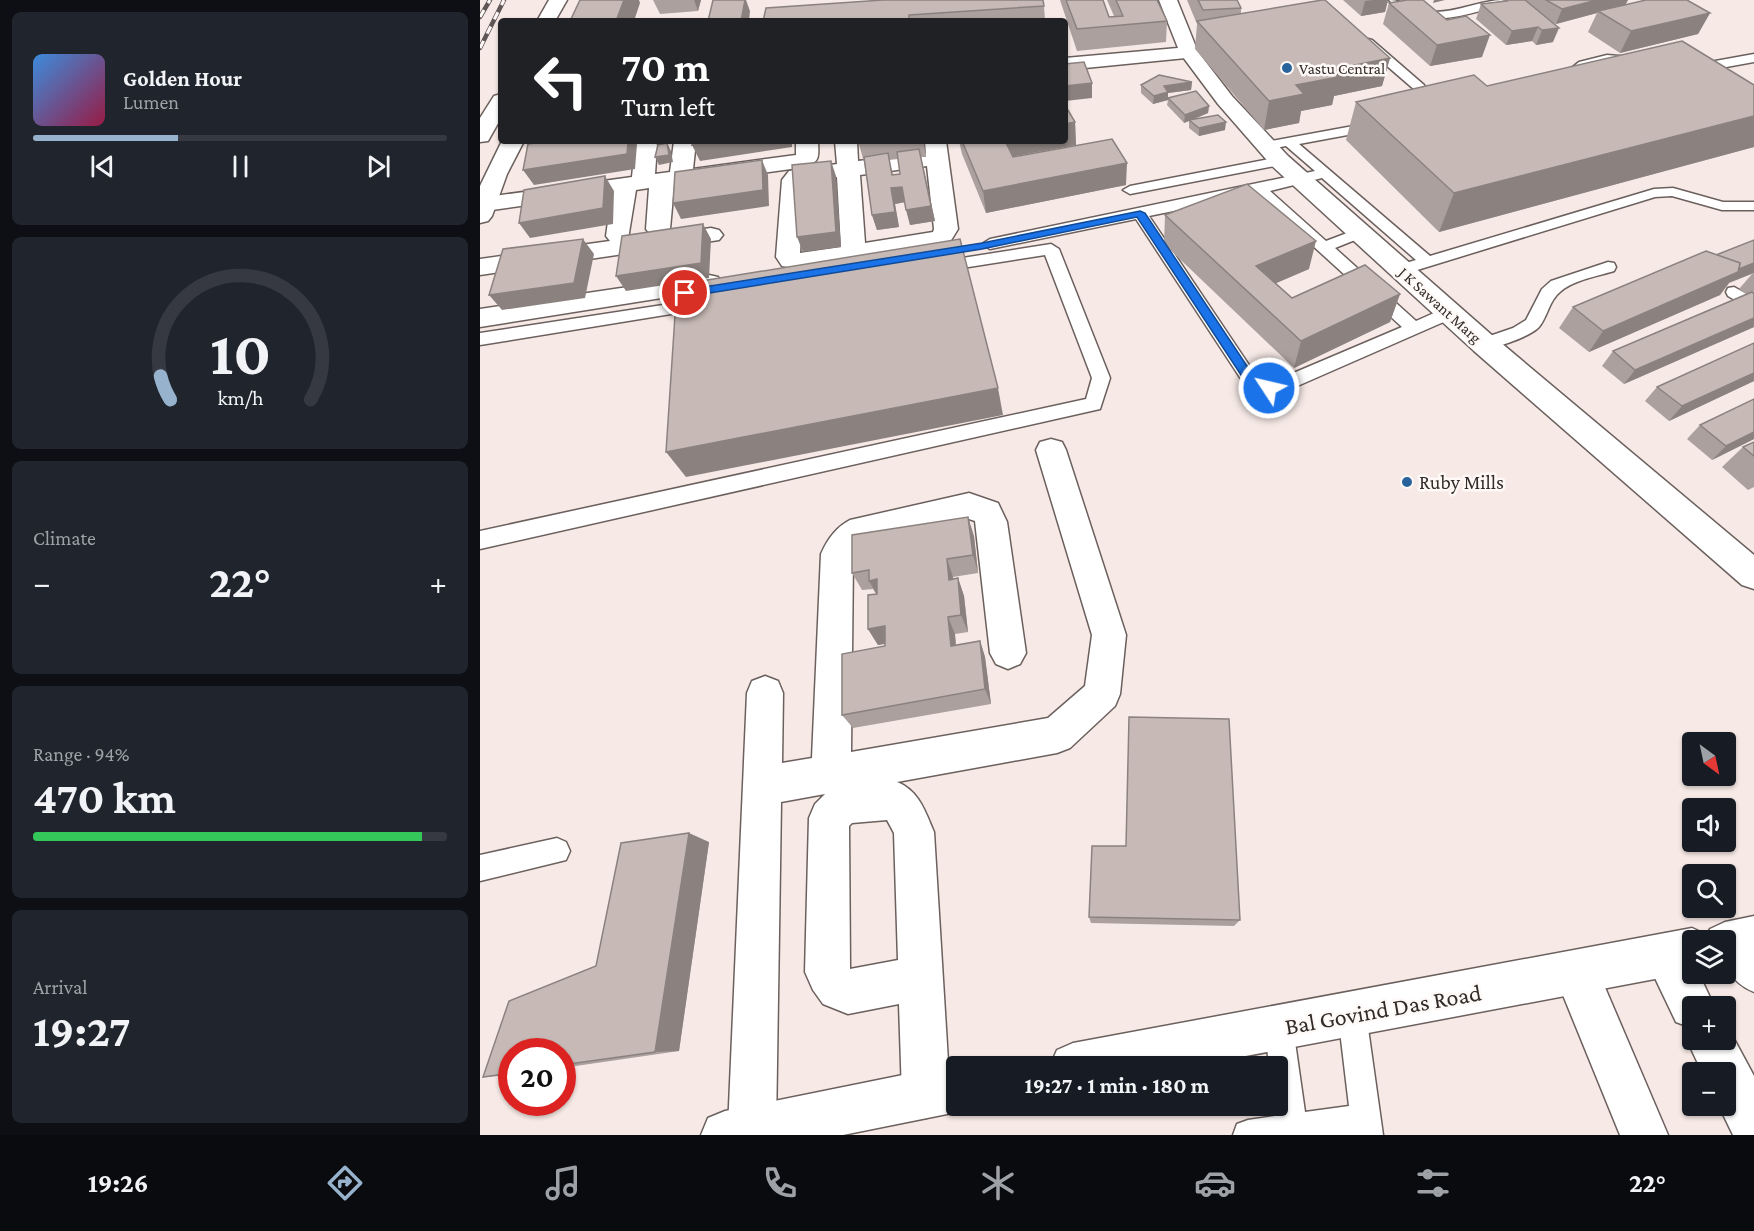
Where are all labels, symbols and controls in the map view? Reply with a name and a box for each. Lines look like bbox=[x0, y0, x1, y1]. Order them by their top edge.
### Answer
icon: left bbox=[522, 42, 600, 120]
text: 70 m bbox=[621, 43, 710, 90]
place label: Vastu Central bbox=[1299, 60, 1385, 77]
marker: Vastu Central bbox=[1280, 61, 1294, 75]
text: Golden Hour bbox=[123, 66, 242, 91]
text: Lumen bbox=[123, 91, 179, 113]
text: Turn left bbox=[621, 92, 715, 122]
icon: previous bbox=[86, 150, 119, 183]
icon: pause bbox=[224, 150, 257, 183]
icon: next bbox=[362, 150, 395, 183]
street label: J K Sawant Marg bbox=[1393, 262, 1485, 347]
pin bbox=[659, 267, 710, 318]
icon: arrive bbox=[668, 276, 701, 309]
text: 10 bbox=[209, 318, 271, 387]
position arrow bbox=[1237, 356, 1301, 420]
text: km/h bbox=[217, 386, 264, 410]
place label: Ruby Mills bbox=[1419, 471, 1504, 494]
marker: Ruby Mills bbox=[1400, 475, 1414, 489]
text: Climate bbox=[33, 527, 96, 549]
text: 22° bbox=[209, 557, 271, 607]
text: − bbox=[33, 564, 50, 601]
text: + bbox=[430, 564, 447, 601]
north arrow bbox=[1682, 732, 1736, 786]
map controls bbox=[1682, 732, 1736, 1116]
text: Range · 94% bbox=[33, 743, 130, 765]
text: 470 km bbox=[33, 773, 176, 823]
button: sound bbox=[1682, 798, 1736, 852]
button: search bbox=[1682, 864, 1736, 918]
button: layers bbox=[1682, 930, 1736, 984]
text: Arrival bbox=[33, 976, 87, 998]
street label: Bal Govind Das Road bbox=[1283, 978, 1484, 1040]
button: + bbox=[1682, 996, 1736, 1050]
text: 19:27 bbox=[33, 1006, 131, 1056]
speed limit sign: 20 bbox=[498, 1038, 576, 1116]
button: − bbox=[1682, 1062, 1736, 1116]
text: 19:27 · 1 min · 180 m bbox=[1025, 1073, 1209, 1098]
icon: directions bbox=[324, 1162, 366, 1204]
icon: music bbox=[542, 1162, 584, 1204]
icon: phone bbox=[759, 1162, 801, 1204]
icon: climate bbox=[977, 1162, 1019, 1204]
icon: car bbox=[1194, 1162, 1236, 1204]
icon: filters bbox=[1412, 1162, 1454, 1204]
text: 19:26 bbox=[88, 1168, 149, 1198]
text: 22° bbox=[1629, 1168, 1666, 1198]

